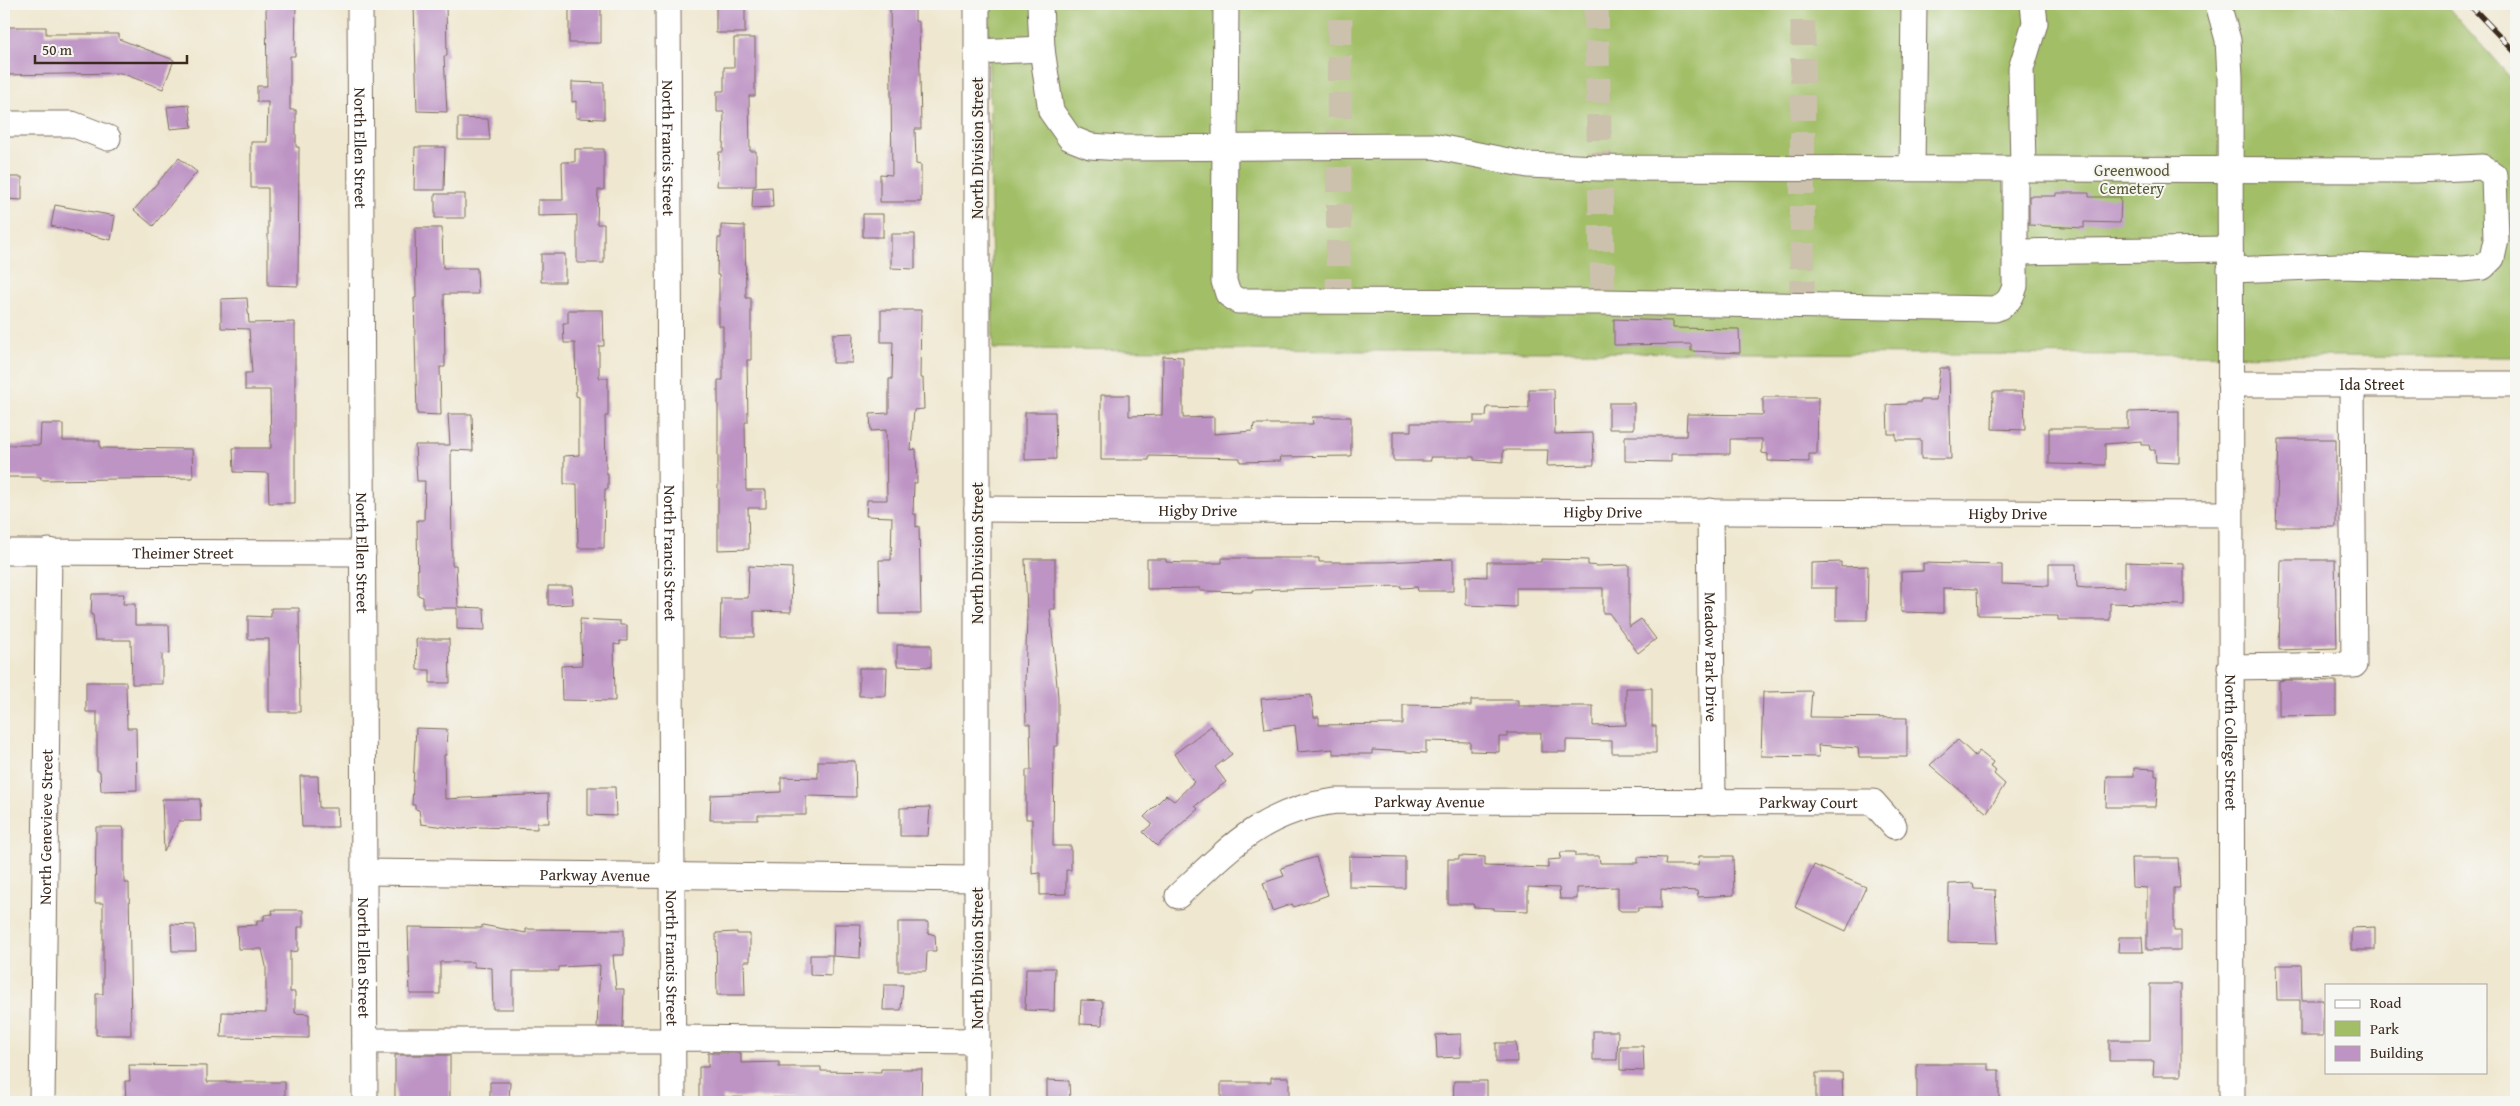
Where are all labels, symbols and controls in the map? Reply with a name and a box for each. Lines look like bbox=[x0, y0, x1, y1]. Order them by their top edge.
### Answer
scale bar bbox=[35, 32, 188, 64]
text: 50 m bbox=[42, 39, 73, 60]
street label: North Division Street bbox=[965, 77, 989, 219]
street label: North Francis Street bbox=[656, 80, 681, 216]
street label: North Ellen Street bbox=[348, 87, 373, 209]
park label: Greenwood Cemetery bbox=[2094, 158, 2170, 200]
street label: Ida Street bbox=[2339, 372, 2405, 396]
street label: North Division Street bbox=[965, 482, 989, 624]
street label: North Francis Street bbox=[658, 485, 683, 621]
street label: North Ellen Street bbox=[350, 492, 375, 614]
street label: Higby Drive bbox=[1159, 498, 1237, 522]
street label: Higby Drive bbox=[1564, 499, 1642, 524]
street label: Higby Drive bbox=[1969, 501, 2047, 525]
street label: Theimer Street bbox=[132, 540, 234, 565]
street label: Meadow Park Drive bbox=[1699, 592, 1724, 722]
street label: North College Street bbox=[2219, 674, 2243, 811]
street label: North Genevieve Street bbox=[33, 749, 58, 905]
street label: Parkway Avenue bbox=[1374, 789, 1485, 813]
street label: Parkway Court bbox=[1759, 790, 1858, 814]
street label: Parkway Avenue bbox=[540, 862, 650, 887]
street label: North Division Street bbox=[965, 887, 989, 1029]
street label: North Francis Street bbox=[660, 890, 685, 1026]
street label: North Ellen Street bbox=[352, 897, 377, 1019]
legend bbox=[2325, 984, 2488, 1074]
text: Road bbox=[2370, 992, 2401, 1013]
text: Park bbox=[2370, 1018, 2399, 1039]
text: Building bbox=[2370, 1042, 2424, 1063]

